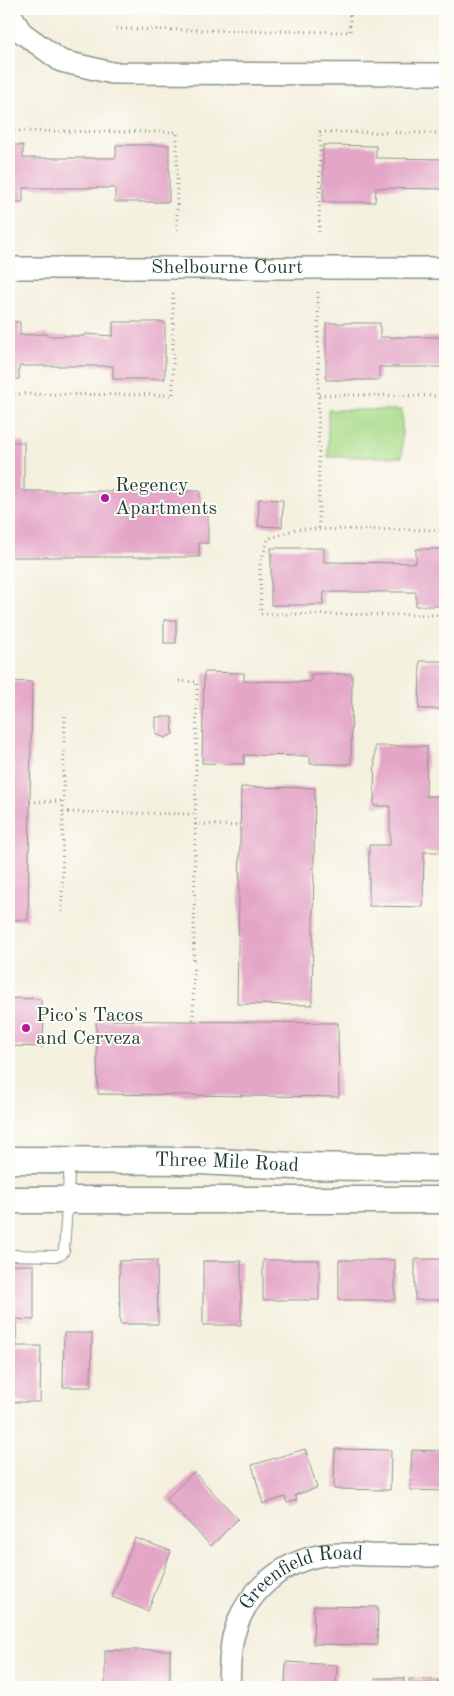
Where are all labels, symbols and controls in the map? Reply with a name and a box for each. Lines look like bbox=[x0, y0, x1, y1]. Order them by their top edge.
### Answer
street label: Shelbourne Court bbox=[151, 258, 303, 278]
place label: Regency Apartments bbox=[115, 476, 217, 519]
marker: Regency Apartments bbox=[99, 492, 111, 504]
place label: Pico's Tacos and Cerveza bbox=[36, 1006, 143, 1049]
marker: Pico's Tacos and Cerveza bbox=[20, 1022, 32, 1034]
street label: Three Mile Road bbox=[155, 1151, 300, 1176]
street label: Greenfield Road bbox=[236, 1544, 364, 1614]

